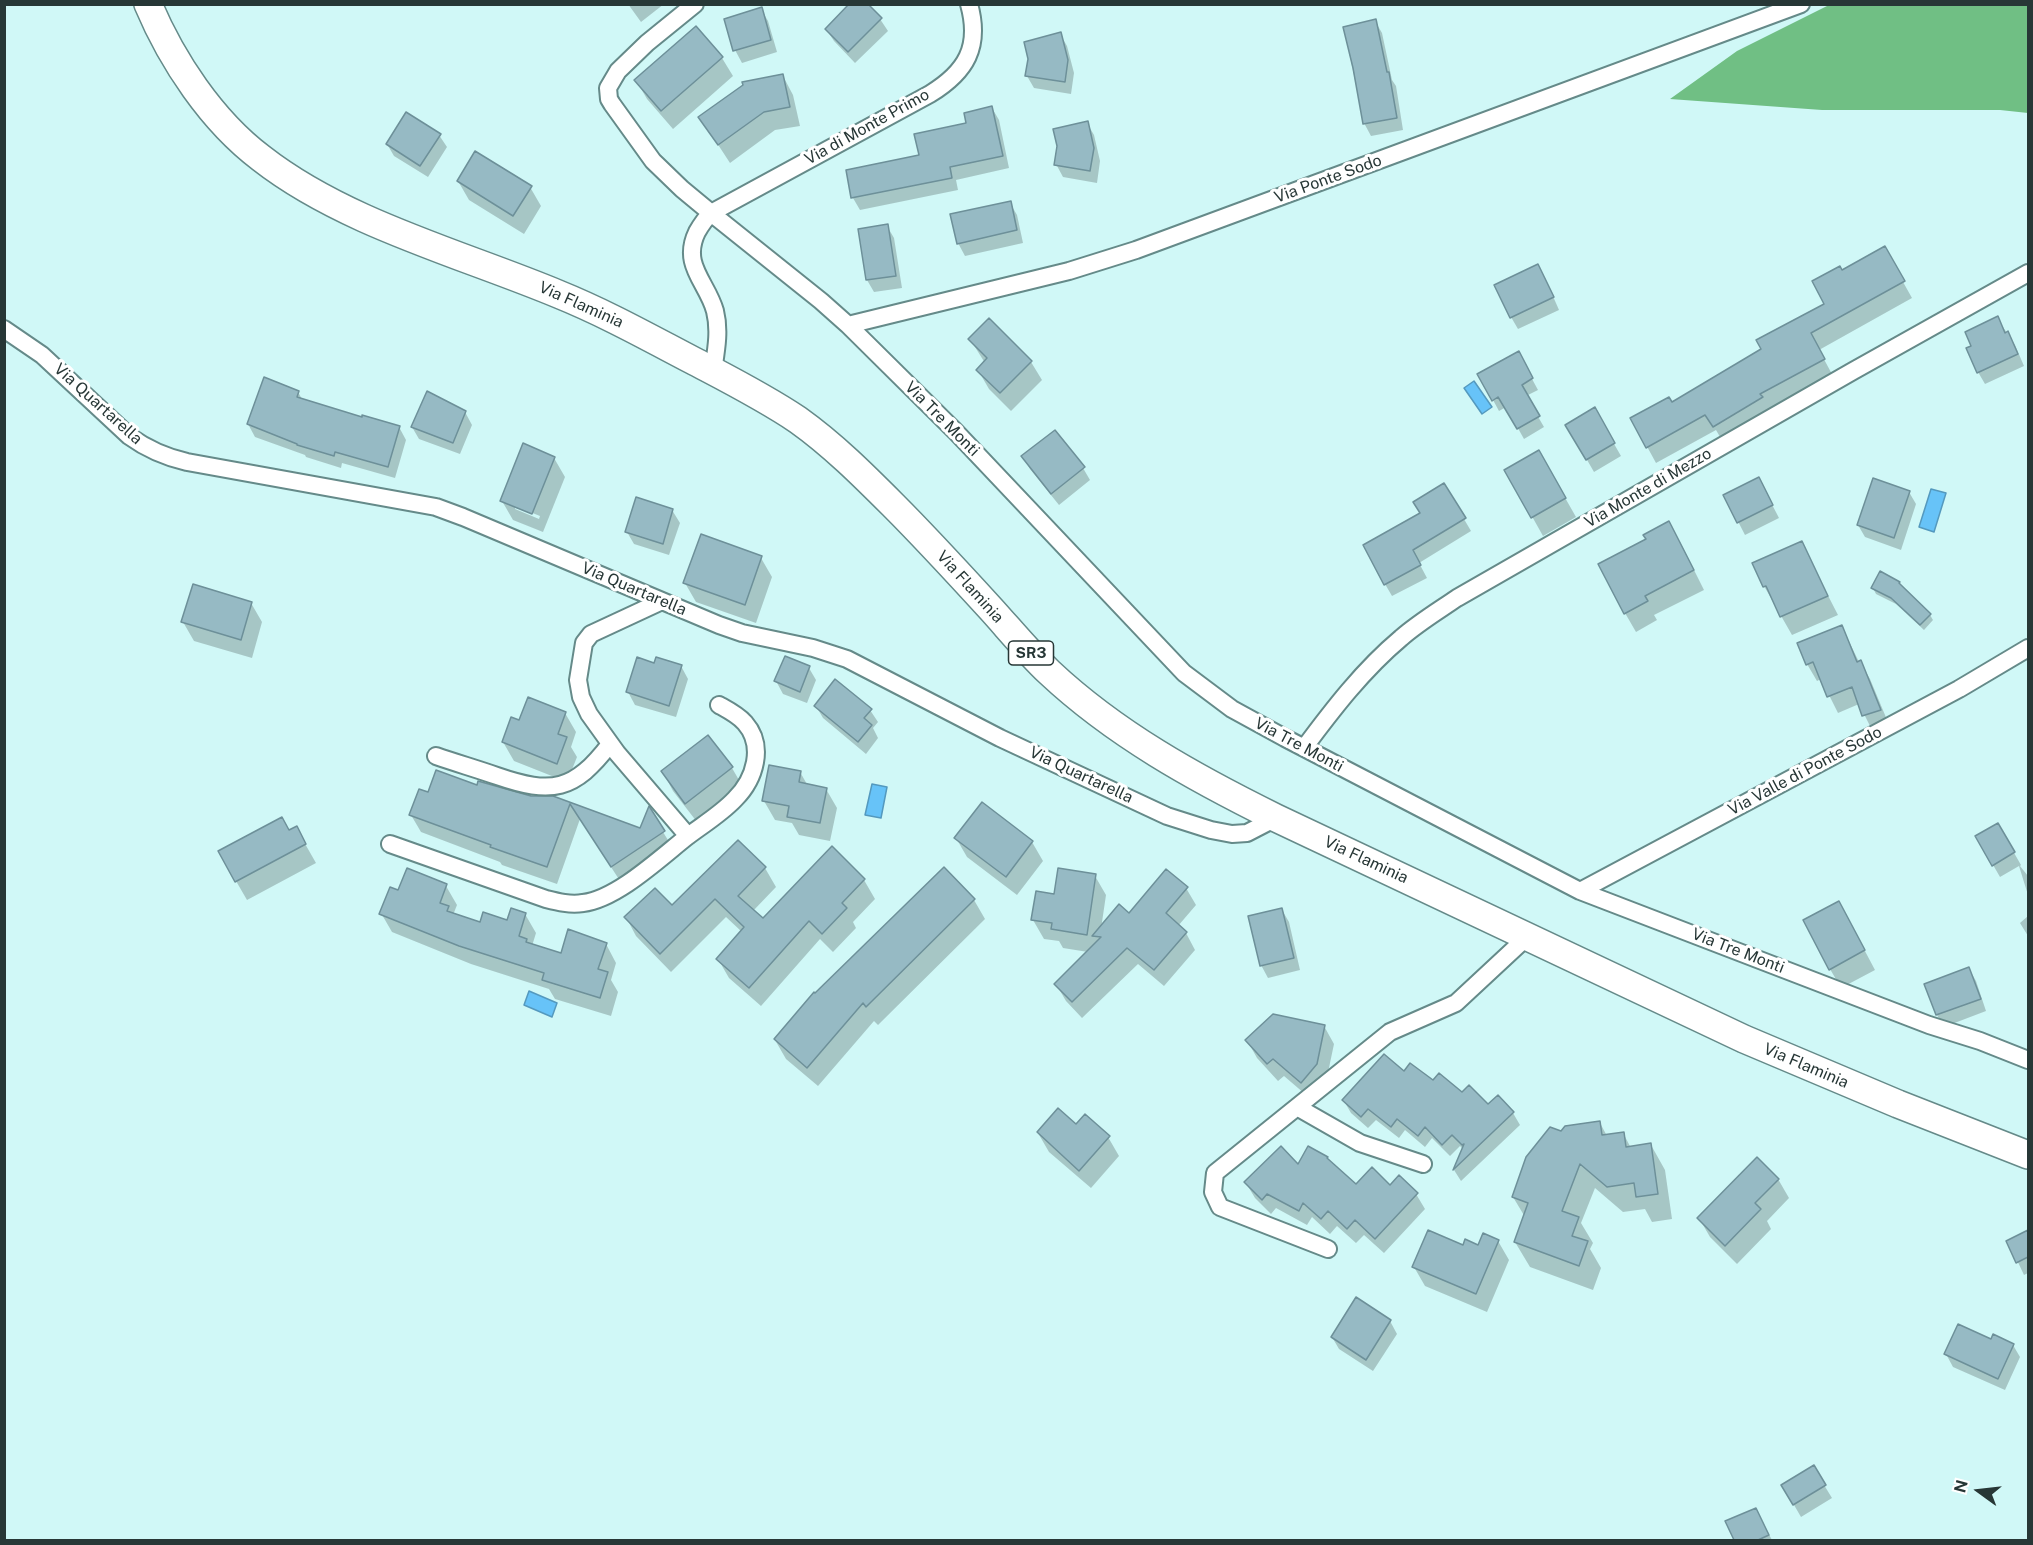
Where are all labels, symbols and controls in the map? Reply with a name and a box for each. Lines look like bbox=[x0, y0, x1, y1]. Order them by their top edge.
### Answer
street label: Via di Monte Primo bbox=[801, 85, 933, 169]
street label: Via Ponte Sodo bbox=[1272, 151, 1384, 207]
street label: Via Flaminia bbox=[536, 278, 626, 332]
street label: Via Quartarella bbox=[50, 359, 146, 449]
street label: Via Tre Monti bbox=[901, 378, 983, 460]
street label: Via Monte di Mezzo bbox=[1581, 444, 1715, 532]
street label: Via Flaminia bbox=[933, 547, 1007, 627]
street label: Via Quartarella bbox=[579, 558, 689, 620]
road number: SR3 bbox=[1008, 641, 1054, 665]
street label: Via Tre Monti bbox=[1251, 714, 1347, 776]
street label: Via Valle di Ponte Sodo bbox=[1725, 722, 1885, 820]
street label: Via Quartarella bbox=[1026, 743, 1136, 807]
street label: Via Flaminia bbox=[1321, 832, 1411, 888]
street label: Via Tre Monti bbox=[1689, 925, 1787, 977]
street label: Via Flaminia bbox=[1761, 1039, 1851, 1093]
north arrow bbox=[1949, 1461, 2009, 1521]
text: N bbox=[1950, 1478, 1972, 1495]

